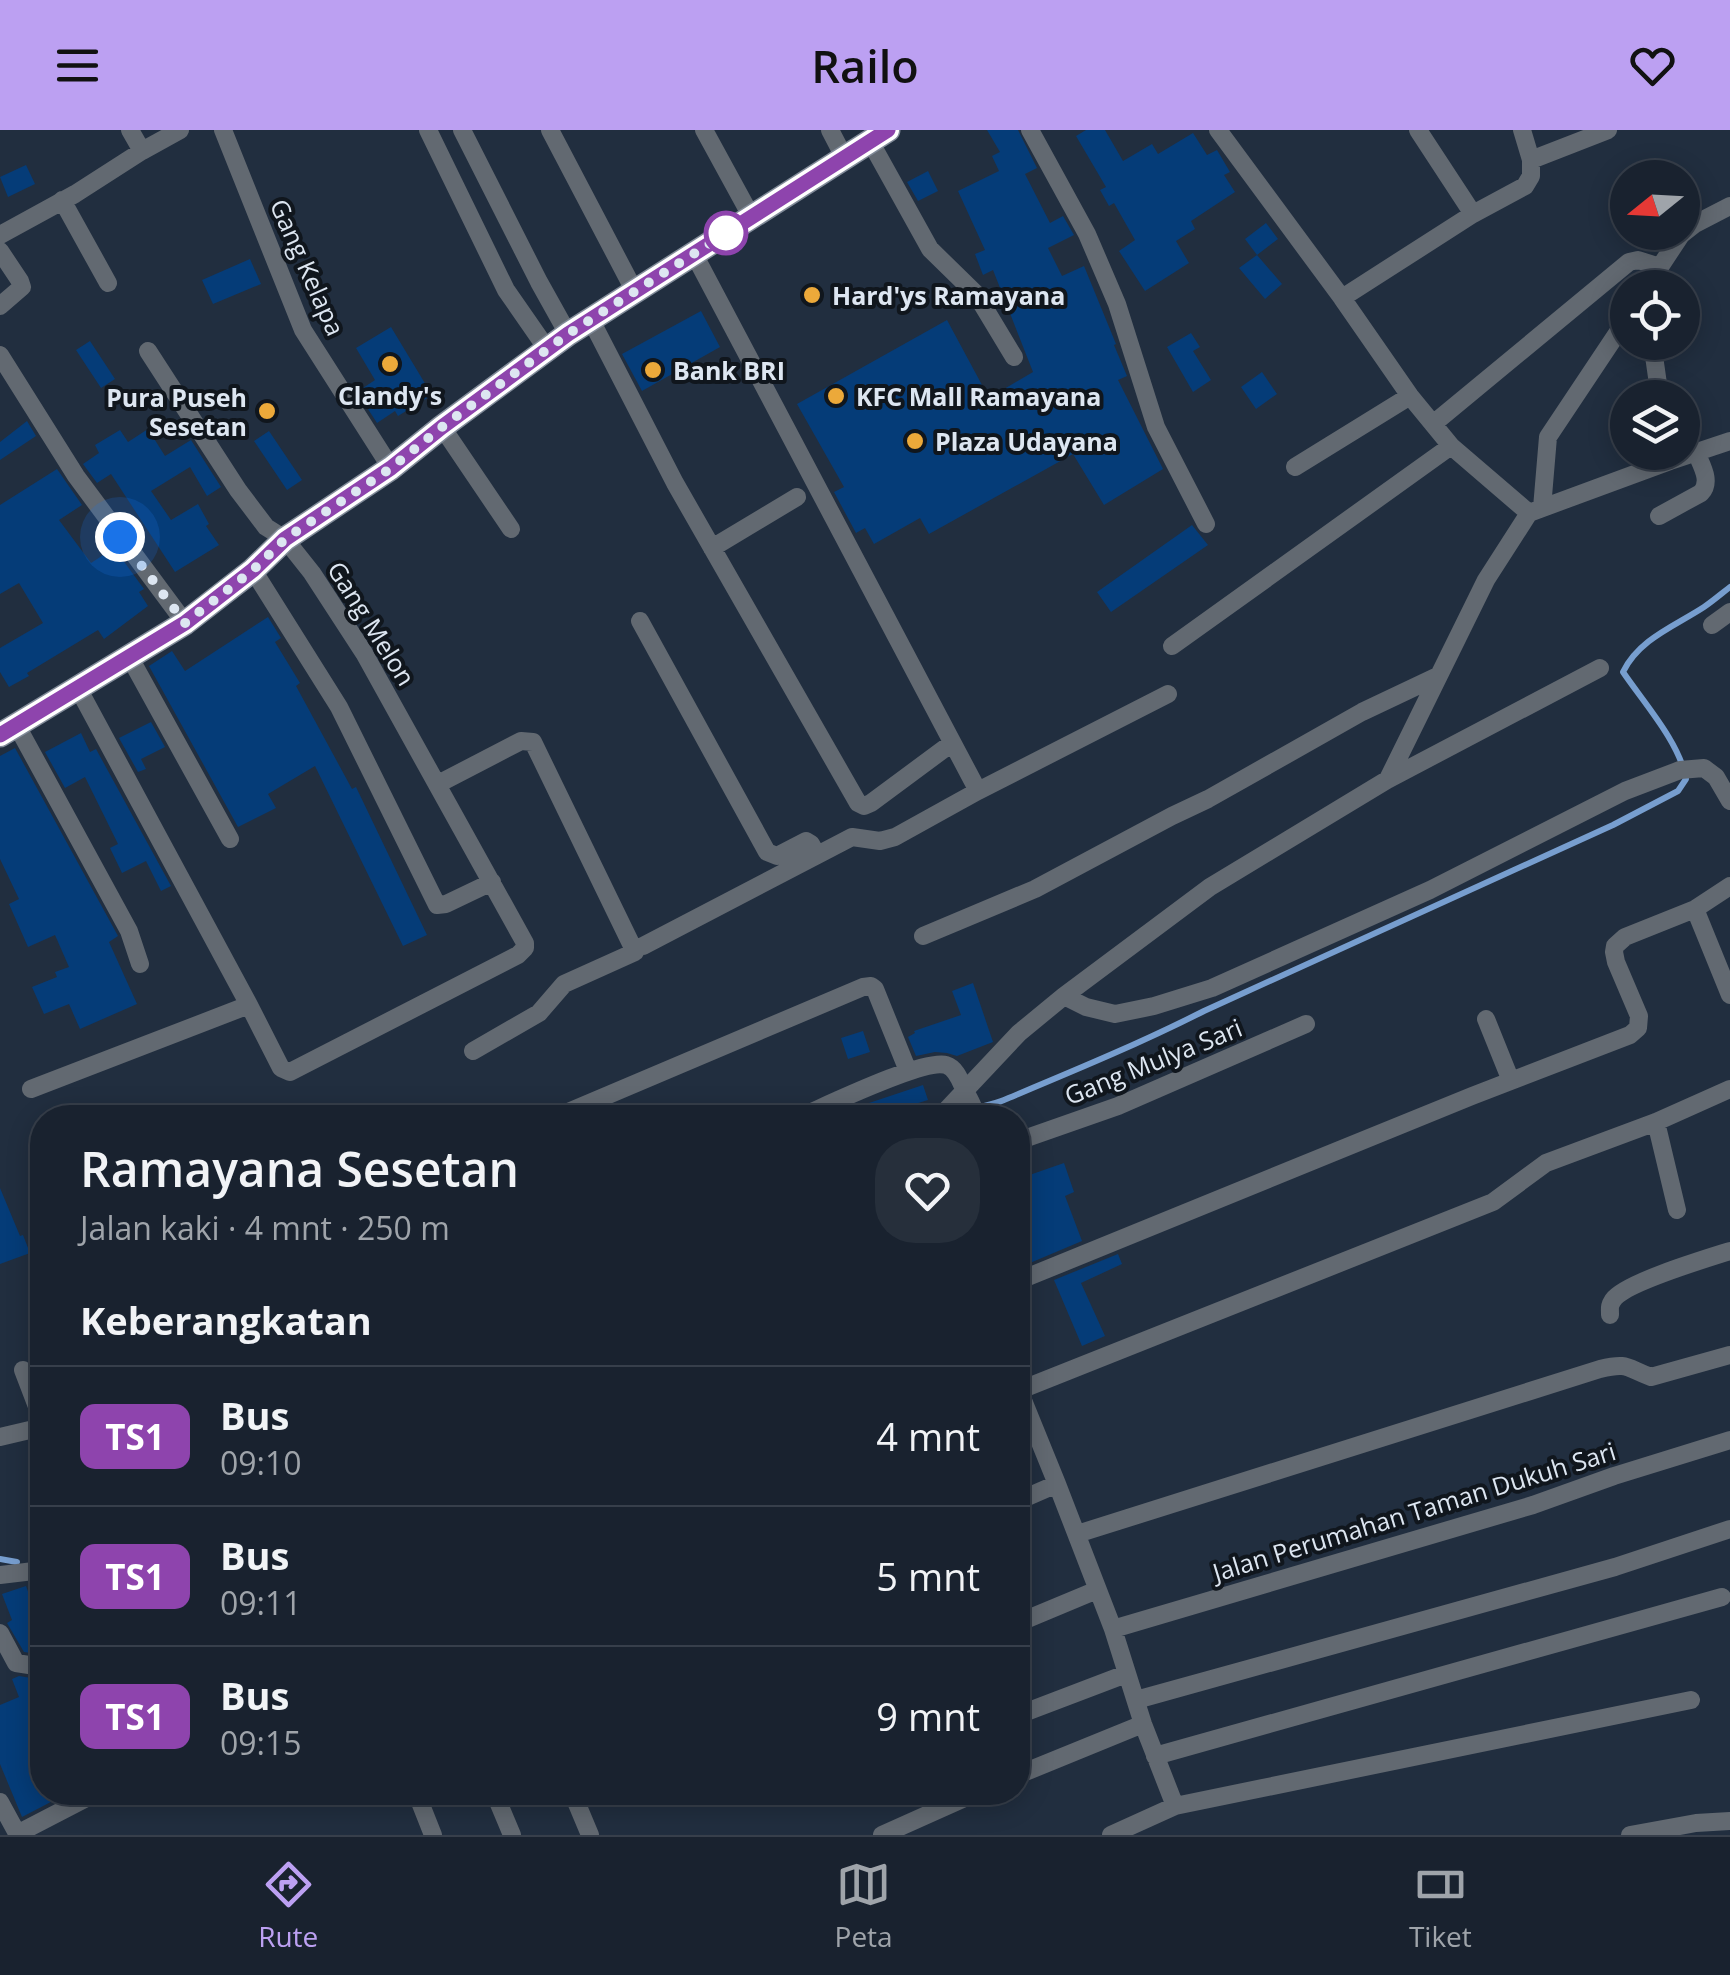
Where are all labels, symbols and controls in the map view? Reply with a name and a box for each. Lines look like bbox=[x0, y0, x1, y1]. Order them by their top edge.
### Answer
text: Railo bbox=[811, 35, 919, 96]
icon: menu bbox=[50, 38, 105, 93]
icon: heart bbox=[1625, 38, 1680, 93]
north arrow bbox=[1610, 160, 1700, 250]
map controls bbox=[1610, 160, 1700, 470]
street label: Gang Kelapa bbox=[263, 193, 353, 341]
unlabelled marker bbox=[705, 212, 747, 254]
button: locate bbox=[1610, 270, 1700, 360]
place label: Hard'ys Ramayana bbox=[832, 278, 1065, 312]
marker: Hard'ys Ramayana bbox=[801, 284, 823, 306]
marker: Clandy's bbox=[379, 353, 401, 375]
place label: Bank BRI bbox=[673, 353, 785, 387]
marker: Bank BRI bbox=[642, 359, 664, 381]
place label: Clandy's bbox=[338, 378, 442, 412]
place label: KFC Mall Ramayana bbox=[856, 379, 1101, 413]
place label: Pura Puseh Sesetan bbox=[106, 380, 247, 443]
button: layers bbox=[1610, 380, 1700, 470]
marker: KFC Mall Ramayana bbox=[825, 385, 847, 407]
marker: Pura Puseh Sesetan bbox=[256, 400, 278, 422]
place label: Plaza Udayana bbox=[935, 424, 1118, 458]
marker: Plaza Udayana bbox=[904, 430, 926, 452]
your location bbox=[95, 512, 145, 562]
street label: Gang Melon bbox=[320, 554, 424, 692]
street label: Gang Mulya Sari bbox=[1059, 1010, 1247, 1112]
text: Ramayana Sesetan bbox=[80, 1136, 519, 1201]
button: heart bbox=[875, 1138, 980, 1243]
text: Jalan kaki · 4 mnt · 250 m bbox=[80, 1206, 450, 1249]
text: Keberangkatan bbox=[80, 1294, 372, 1346]
text: Bus bbox=[220, 1389, 289, 1441]
text: 4 mnt bbox=[876, 1410, 980, 1462]
text: TS1 bbox=[105, 1413, 165, 1460]
street label: Jalan Perumahan Taman Dukuh Sari bbox=[1206, 1433, 1620, 1589]
text: 09:10 bbox=[220, 1441, 302, 1484]
text: Bus bbox=[220, 1529, 289, 1581]
text: 5 mnt bbox=[876, 1550, 980, 1602]
text: TS1 bbox=[105, 1553, 165, 1600]
text: 09:11 bbox=[220, 1581, 302, 1624]
text: Bus bbox=[220, 1669, 289, 1721]
text: 9 mnt bbox=[876, 1690, 980, 1742]
text: TS1 bbox=[105, 1693, 165, 1740]
text: 09:15 bbox=[220, 1721, 302, 1764]
tab: Rute bbox=[258, 1857, 318, 1955]
tab: Peta bbox=[835, 1857, 893, 1955]
tab: Tiket bbox=[1409, 1857, 1472, 1955]

